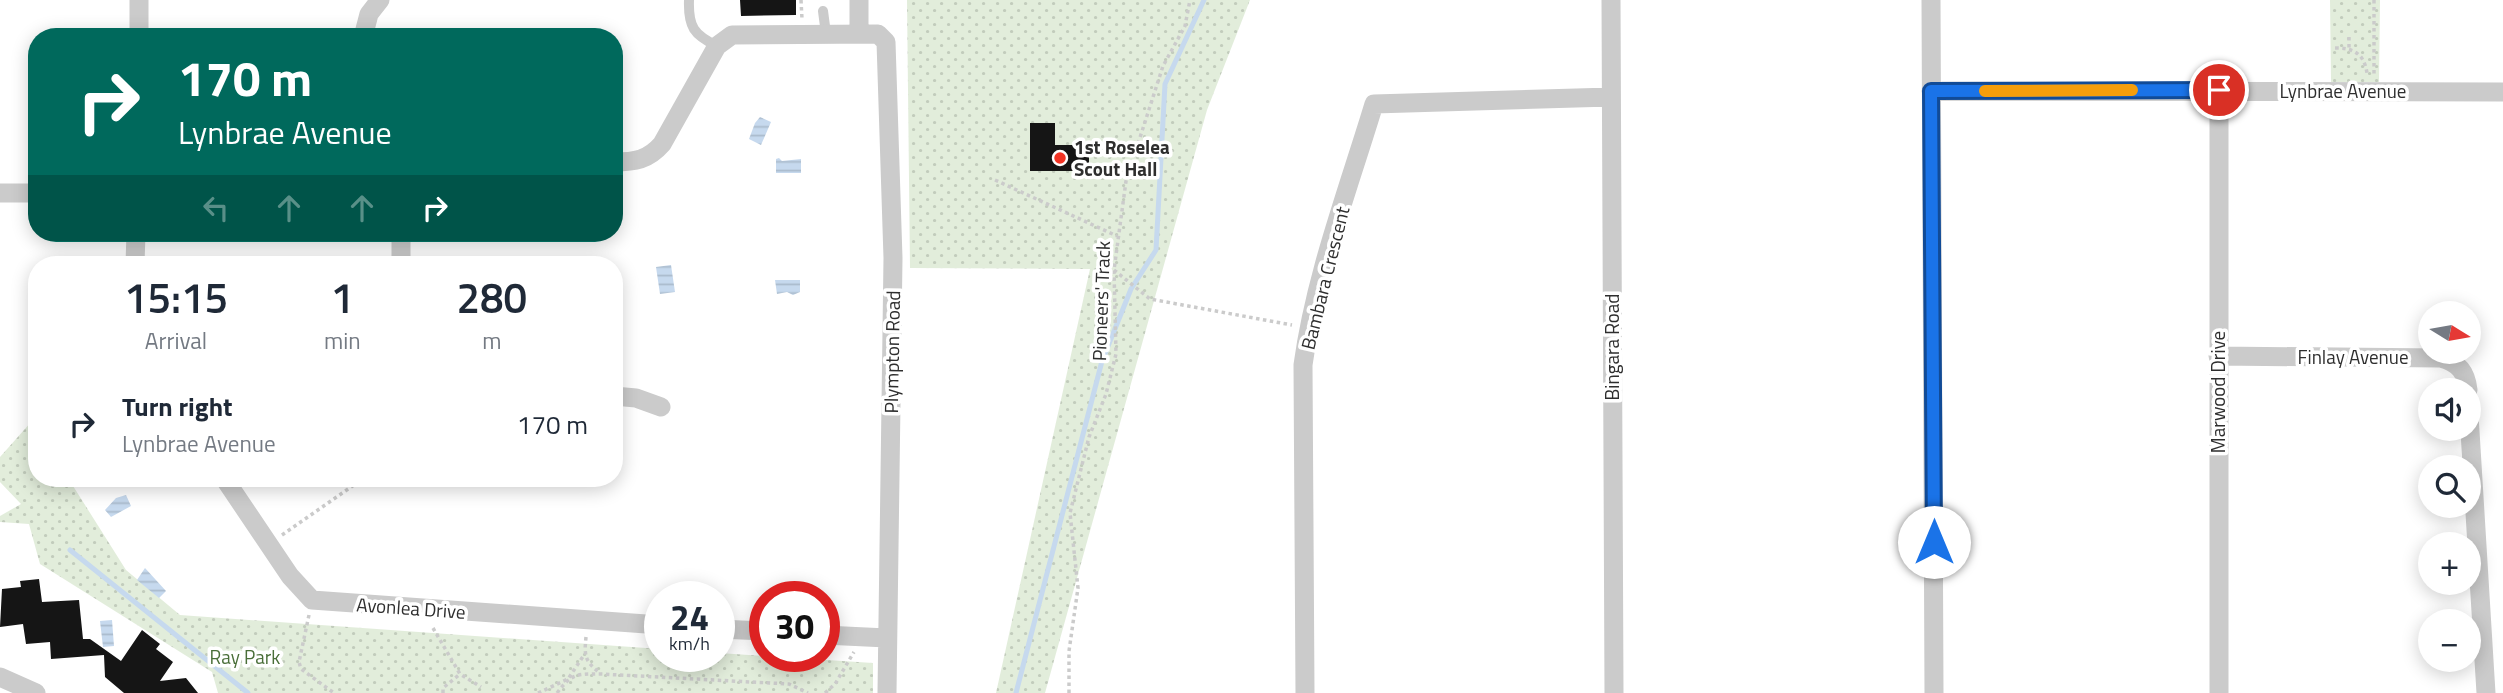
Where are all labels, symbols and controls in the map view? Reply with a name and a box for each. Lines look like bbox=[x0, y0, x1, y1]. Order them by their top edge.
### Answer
text: 170 m bbox=[178, 40, 312, 115]
icon: right bbox=[63, 56, 154, 147]
pin bbox=[2189, 60, 2249, 120]
icon: arrive bbox=[2200, 71, 2238, 109]
street label: Lynbrae Avenue bbox=[2280, 76, 2406, 105]
text: Lynbrae Avenue bbox=[178, 108, 392, 156]
place label: 1st Roselea Scout Hall bbox=[1074, 132, 1170, 183]
marker: 1st Roselea Scout Hall bbox=[1052, 150, 1068, 166]
icon: left bbox=[197, 189, 235, 227]
icon: ahead bbox=[270, 189, 308, 227]
icon: ahead bbox=[343, 189, 381, 227]
icon: right bbox=[416, 189, 454, 227]
street label: Bambara Crescent bbox=[1293, 203, 1356, 352]
street label: Pioneers' Track bbox=[1084, 240, 1117, 362]
text: 15:15 bbox=[124, 265, 228, 329]
text: 1 bbox=[331, 265, 354, 329]
text: 280 bbox=[457, 265, 527, 329]
street label: Plympton Road bbox=[876, 290, 907, 414]
street label: Bingara Road bbox=[1597, 294, 1626, 400]
north arrow bbox=[2418, 301, 2482, 364]
map controls bbox=[2418, 301, 2481, 672]
text: Arrival bbox=[145, 323, 207, 358]
text: min bbox=[324, 323, 361, 358]
text: m bbox=[482, 323, 501, 358]
street label: Marwood Drive bbox=[2203, 331, 2232, 453]
street label: Finlay Avenue bbox=[2298, 342, 2408, 371]
button: sound bbox=[2418, 378, 2481, 441]
text: Turn right bbox=[122, 387, 233, 426]
icon: right bbox=[63, 405, 101, 443]
text: 170 m bbox=[517, 405, 588, 444]
text: Lynbrae Avenue bbox=[122, 426, 276, 461]
button: search bbox=[2418, 455, 2481, 518]
position arrow bbox=[1897, 505, 1971, 579]
button: + bbox=[2418, 532, 2481, 595]
speed limit sign: 30 bbox=[749, 581, 840, 672]
street label: Avonlea Drive bbox=[355, 589, 467, 626]
text: 24 bbox=[670, 590, 709, 644]
button: − bbox=[2418, 609, 2481, 672]
text: km/h bbox=[669, 630, 710, 657]
park label: Ray Park bbox=[210, 642, 280, 671]

